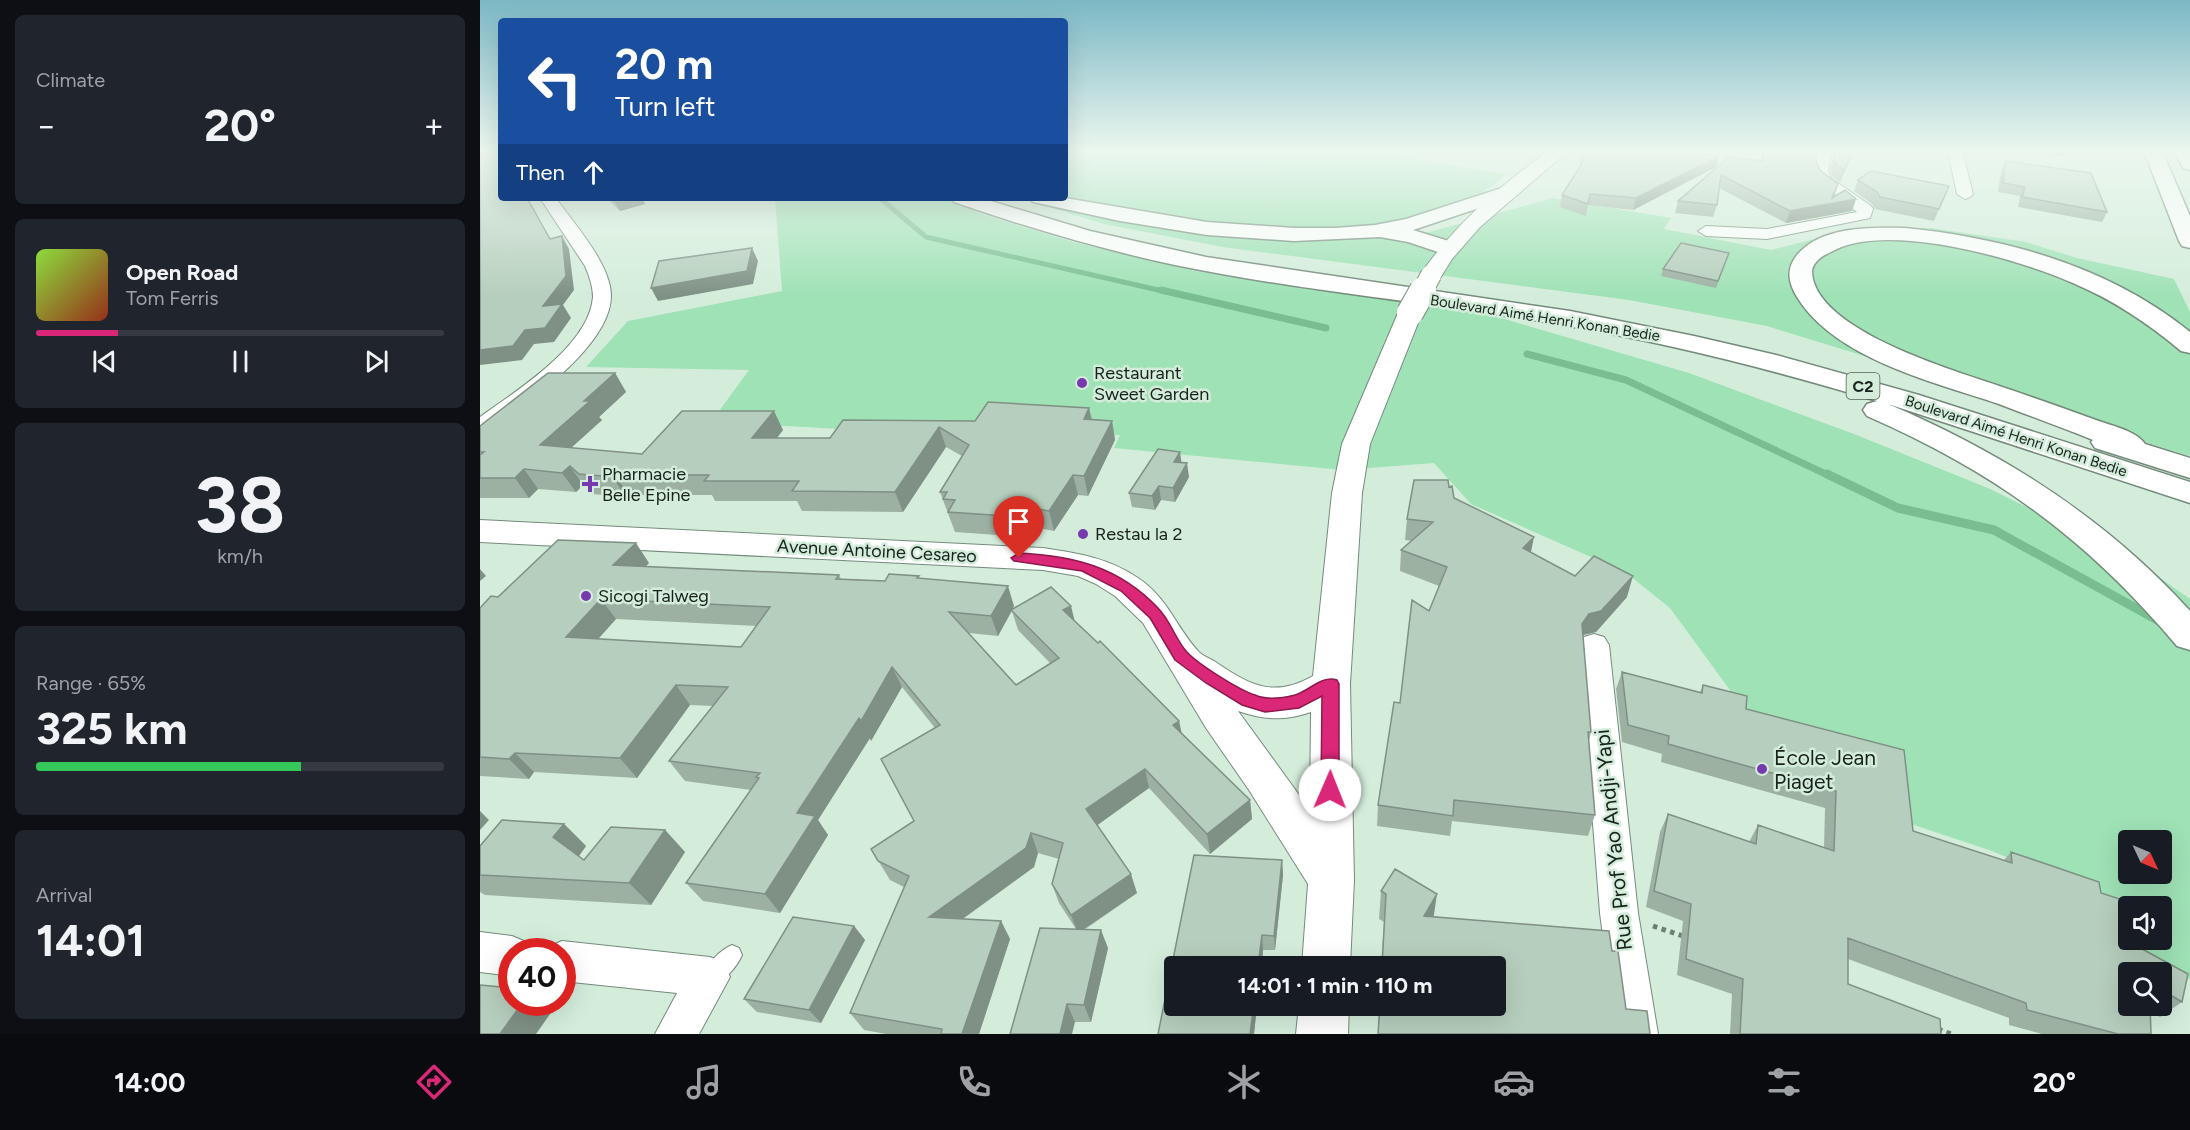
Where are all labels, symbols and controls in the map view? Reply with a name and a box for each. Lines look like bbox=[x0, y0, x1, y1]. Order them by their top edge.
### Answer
text: 20 m bbox=[615, 39, 713, 90]
icon: left bbox=[516, 42, 594, 120]
text: Climate bbox=[36, 68, 105, 92]
text: Turn left bbox=[615, 90, 715, 123]
text: 20° bbox=[204, 98, 276, 152]
text: − bbox=[36, 106, 57, 145]
text: + bbox=[423, 106, 444, 145]
icon: ahead bbox=[577, 156, 610, 189]
text: Then bbox=[516, 159, 565, 186]
text: Open Road bbox=[126, 259, 238, 286]
text: Tom Ferris bbox=[126, 286, 219, 310]
street label: Boulevard Aimé Henri Konan Bedie bbox=[1429, 291, 1661, 345]
icon: previous bbox=[88, 345, 121, 378]
icon: pause bbox=[224, 345, 257, 378]
icon: next bbox=[360, 345, 393, 378]
place label: Restaurant Sweet Garden bbox=[1094, 362, 1209, 405]
road number: C2 bbox=[1846, 373, 1880, 399]
marker: Restaurant Sweet Garden bbox=[1075, 376, 1089, 390]
street label: Boulevard Aimé Henri Konan Bedie bbox=[1903, 392, 2129, 480]
text: 38 bbox=[194, 458, 286, 552]
place label: Pharmacie Belle Epine bbox=[602, 463, 691, 506]
marker: Pharmacie Belle Epine bbox=[583, 477, 597, 491]
pin bbox=[993, 496, 1044, 558]
icon: arrive bbox=[1002, 505, 1035, 538]
place label: Restau la 2 bbox=[1095, 523, 1183, 545]
marker: Restau la 2 bbox=[1076, 527, 1090, 541]
street label: Avenue Antoine Cesareo bbox=[777, 535, 977, 567]
text: km/h bbox=[217, 544, 263, 568]
place label: Sicogi Talweg bbox=[598, 585, 709, 607]
marker: Sicogi Talweg bbox=[579, 589, 593, 603]
text: Range · 65% bbox=[36, 671, 146, 695]
text: 325 km bbox=[36, 701, 187, 755]
street label: Rue Prof Yao Andji-Yapi bbox=[1589, 728, 1637, 952]
place label: École Jean Piaget bbox=[1774, 745, 1876, 794]
position arrow bbox=[1298, 758, 1362, 822]
marker: École Jean Piaget bbox=[1755, 762, 1769, 776]
north arrow bbox=[2118, 830, 2172, 884]
map controls bbox=[2118, 830, 2172, 1016]
text: Arrival bbox=[36, 883, 92, 907]
button: sound bbox=[2118, 896, 2172, 950]
text: 14:01 bbox=[36, 913, 145, 967]
speed limit sign: 40 bbox=[498, 938, 576, 1016]
button: search bbox=[2118, 962, 2172, 1016]
text: 14:01 · 1 min · 110 m bbox=[1238, 972, 1432, 999]
icon: directions bbox=[413, 1061, 455, 1103]
icon: music bbox=[683, 1061, 725, 1103]
icon: phone bbox=[953, 1061, 995, 1103]
icon: climate bbox=[1223, 1061, 1265, 1103]
icon: car bbox=[1493, 1061, 1535, 1103]
icon: filters bbox=[1763, 1061, 1805, 1103]
text: 14:00 bbox=[114, 1066, 186, 1099]
text: 20° bbox=[2033, 1066, 2076, 1099]

